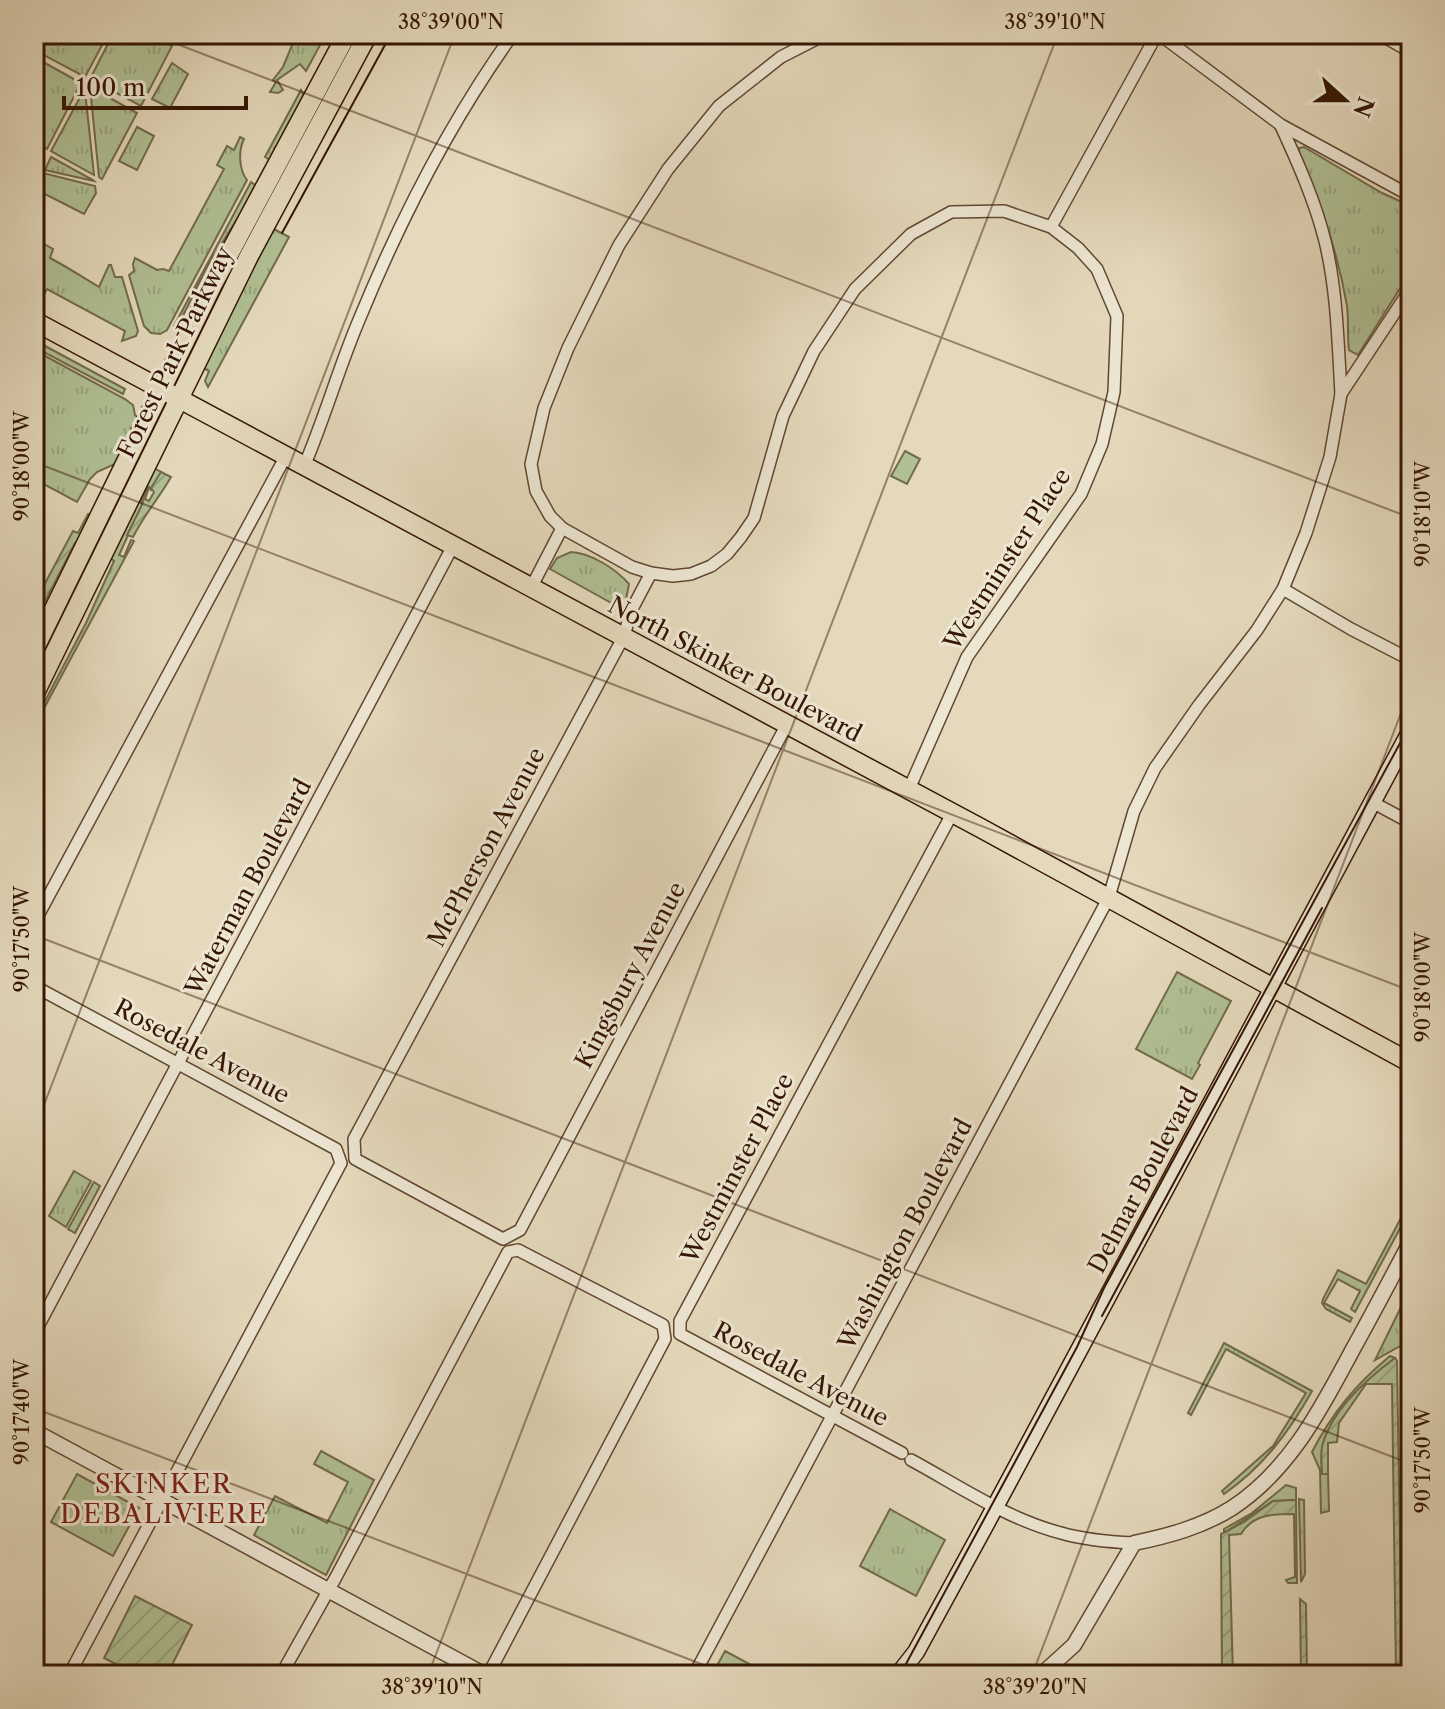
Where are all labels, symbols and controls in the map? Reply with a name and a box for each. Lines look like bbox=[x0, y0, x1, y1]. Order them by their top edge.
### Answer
text: 38°39'00"N bbox=[398, 10, 504, 34]
text: 38°39'10"N bbox=[1004, 10, 1106, 34]
scale bar bbox=[64, 60, 246, 110]
north arrow bbox=[1305, 60, 1385, 140]
text: 100 m bbox=[76, 73, 145, 102]
text: N bbox=[1347, 93, 1379, 121]
street label: Forest Park Parkway bbox=[111, 241, 239, 463]
text: 90°18'00"W bbox=[10, 410, 34, 521]
text: 90°18'10"W bbox=[1411, 460, 1435, 567]
street label: Westminster Place bbox=[937, 463, 1077, 656]
street label: North Skinker Boulevard bbox=[603, 590, 867, 748]
street label: McPherson Avenue bbox=[421, 742, 551, 952]
street label: Waterman Boulevard bbox=[178, 773, 318, 1001]
street label: Kingsbury Avenue bbox=[569, 877, 691, 1073]
text: 90°17'50"W bbox=[10, 885, 34, 992]
text: 90°18'00"W bbox=[1411, 931, 1435, 1042]
street label: Rosedale Avenue bbox=[109, 993, 295, 1109]
street label: Westminster Place bbox=[674, 1068, 799, 1269]
street label: Delmar Boulevard bbox=[1082, 1082, 1205, 1278]
street label: Washington Boulevard bbox=[831, 1113, 978, 1355]
street label: Rosedale Avenue bbox=[708, 1316, 894, 1432]
text: 90°17'40"W bbox=[10, 1358, 34, 1465]
text: 90°17'50"W bbox=[1411, 1406, 1435, 1513]
district label: SKINKER DEBALIVIERE bbox=[60, 1468, 268, 1530]
text: 38°39'10"N bbox=[381, 1675, 483, 1699]
text: 38°39'20"N bbox=[983, 1675, 1087, 1699]

